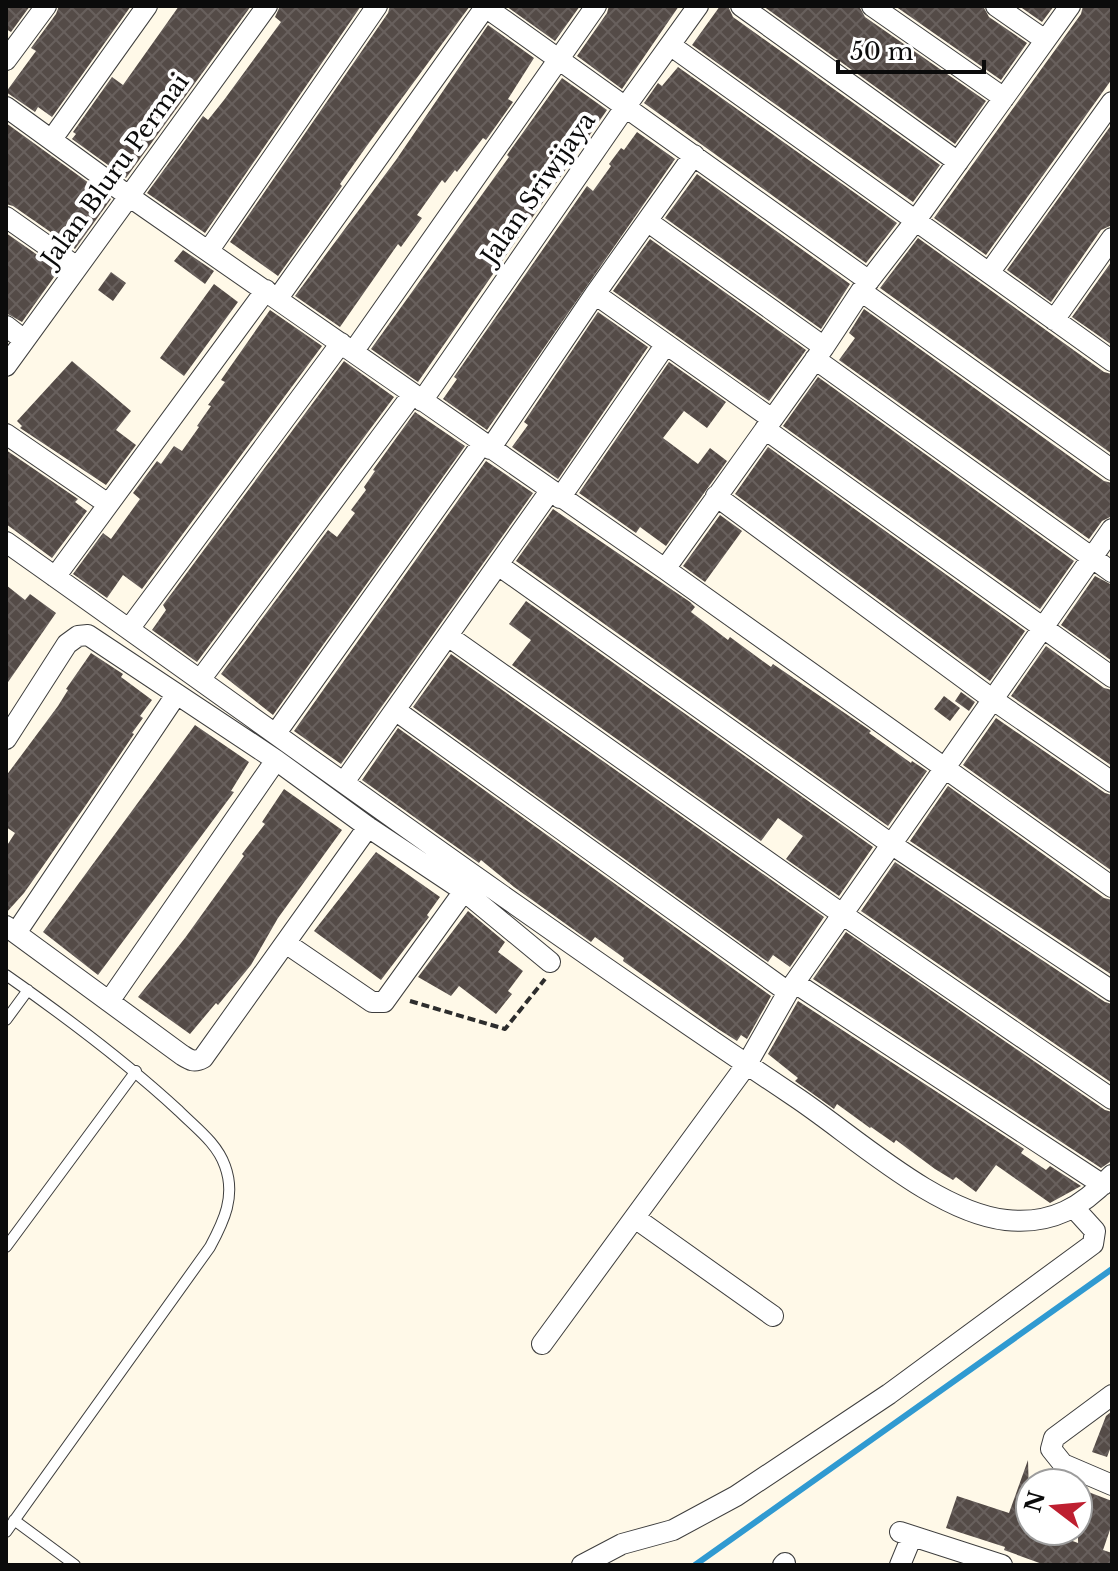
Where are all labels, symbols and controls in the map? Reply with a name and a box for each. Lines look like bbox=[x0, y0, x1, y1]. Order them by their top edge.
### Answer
scale bar bbox=[838, 24, 984, 74]
text: 50 m bbox=[850, 37, 914, 66]
street label: Jalan Bluru Permai bbox=[34, 68, 195, 275]
street label: Jalan Sriwijaya bbox=[473, 106, 601, 272]
north arrow bbox=[1014, 1467, 1094, 1547]
text: N bbox=[1019, 1488, 1051, 1515]

